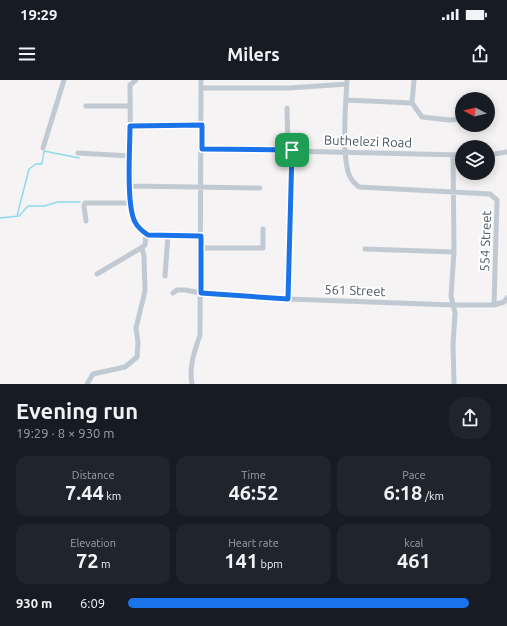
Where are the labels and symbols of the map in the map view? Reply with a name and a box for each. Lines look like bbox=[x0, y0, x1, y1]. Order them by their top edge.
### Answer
north arrow bbox=[455, 92, 495, 132]
street label: Buthelezi Road bbox=[324, 132, 412, 150]
pin bbox=[275, 133, 309, 167]
street label: 554 Street bbox=[477, 210, 493, 272]
street label: 561 Street bbox=[324, 282, 386, 298]

